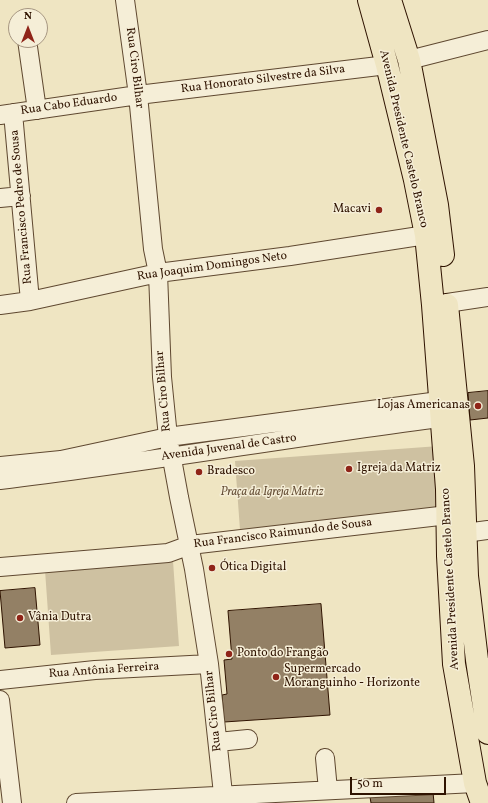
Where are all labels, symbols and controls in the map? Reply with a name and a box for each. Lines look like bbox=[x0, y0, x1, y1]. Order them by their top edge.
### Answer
north arrow bbox=[8, 8, 48, 48]
text: N bbox=[24, 9, 32, 24]
street label: Rua Ciro Bilhar bbox=[122, 27, 146, 109]
street label: Avenida Presidente Castelo Branco bbox=[375, 49, 431, 229]
street label: Rua Honorato Silvestre da Silva bbox=[180, 63, 346, 97]
street label: Rua Cabo Eduardo bbox=[20, 91, 118, 119]
street label: Rua Francisco Pedro de Sousa bbox=[8, 129, 36, 285]
place label: Macavi bbox=[333, 203, 371, 217]
marker: Macavi bbox=[374, 205, 384, 215]
street label: Rua Joaquim Domingos Neto bbox=[136, 249, 288, 285]
street label: Rua Ciro Bilhar bbox=[153, 350, 175, 432]
place label: Lojas Americanas bbox=[377, 399, 470, 413]
marker: Lojas Americanas bbox=[473, 401, 483, 411]
street label: Avenida Juvenal de Castro bbox=[160, 431, 298, 465]
place label: Igreja da Matriz bbox=[357, 462, 441, 476]
marker: Igreja da Matriz bbox=[344, 464, 354, 474]
place label: Bradesco bbox=[207, 465, 255, 479]
marker: Bradesco bbox=[194, 467, 204, 477]
park label: Praça da Igreja Matriz bbox=[220, 486, 324, 500]
street label: Avenida Presidente Castelo Branco bbox=[439, 488, 463, 670]
street label: Rua Francisco Raimundo de Sousa bbox=[193, 516, 373, 552]
place label: Ótica Digital bbox=[220, 561, 286, 575]
marker: Ótica Digital bbox=[207, 563, 217, 573]
place label: Vânia Dutra bbox=[28, 611, 91, 625]
marker: Vânia Dutra bbox=[15, 613, 25, 623]
place label: Ponto do Frangão bbox=[237, 647, 329, 661]
marker: Ponto do Frangão bbox=[224, 649, 234, 659]
street label: Rua Antônia Ferreira bbox=[48, 660, 160, 682]
place label: Supermercado Moranguinho - Horizonte bbox=[284, 663, 420, 691]
street label: Rua Ciro Bilhar bbox=[203, 670, 225, 752]
marker: Supermercado Moranguinho - Horizonte bbox=[271, 672, 281, 682]
scale bar bbox=[352, 769, 448, 795]
text: 50 m bbox=[357, 776, 383, 792]

